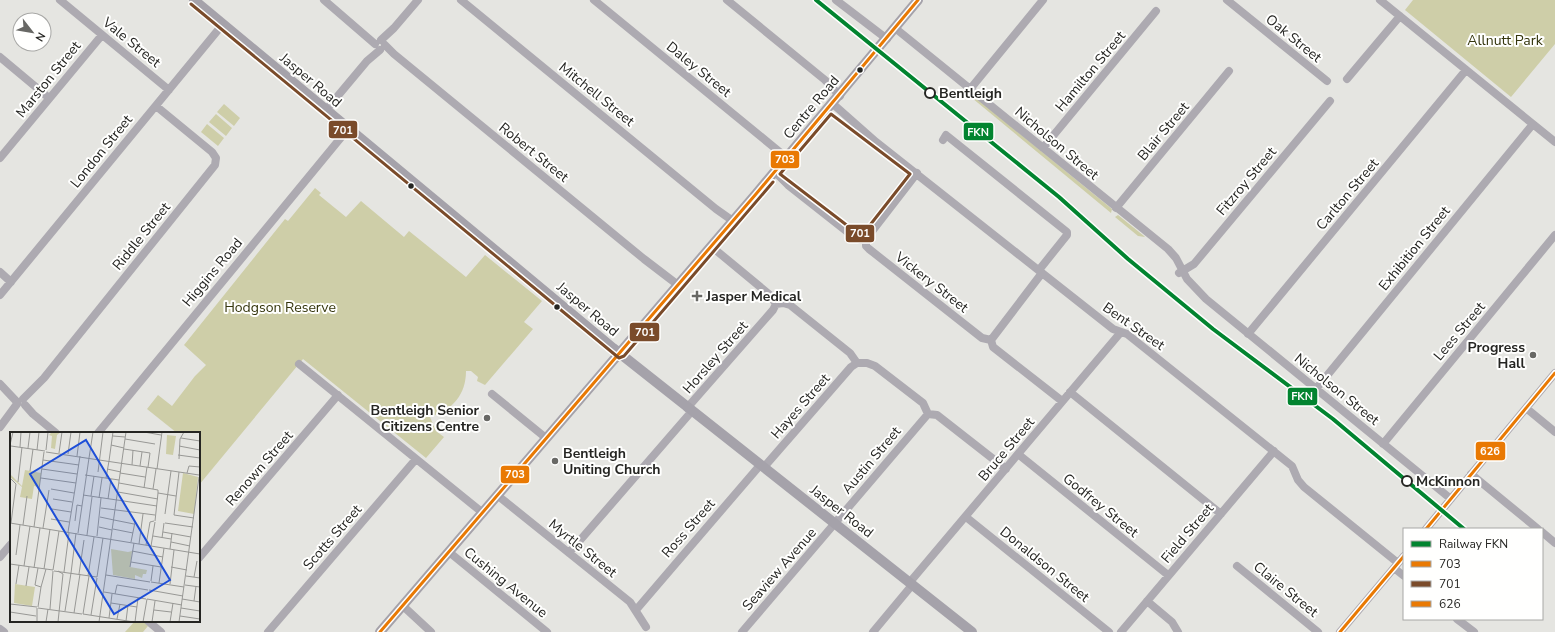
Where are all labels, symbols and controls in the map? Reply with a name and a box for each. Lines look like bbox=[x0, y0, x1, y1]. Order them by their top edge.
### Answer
street label: Oak Street bbox=[1262, 10, 1326, 67]
north arrow bbox=[12, 12, 52, 52]
street label: Vale Street bbox=[98, 12, 165, 72]
street label: Hamilton Street bbox=[1051, 27, 1130, 116]
text: N bbox=[32, 30, 49, 44]
park label: Allnutt Park bbox=[1467, 31, 1544, 50]
street label: Marston Street bbox=[12, 37, 85, 122]
street label: Daley Street bbox=[662, 37, 735, 101]
street label: Jasper Road bbox=[275, 48, 346, 112]
street label: Mitchell Street bbox=[555, 58, 638, 131]
unlabelled marker bbox=[855, 65, 865, 75]
street label: Centre Road bbox=[779, 71, 844, 143]
place label: Bentleigh bbox=[939, 84, 1002, 103]
marker: Bentleigh bbox=[924, 87, 936, 99]
street label: Blair Street bbox=[1133, 98, 1194, 165]
street label: Nicholson Street bbox=[1011, 103, 1103, 184]
street label: London Street bbox=[66, 111, 137, 192]
street label: Robert Street bbox=[495, 118, 573, 186]
line badge: 701 bbox=[328, 120, 358, 139]
line badge: FKN bbox=[963, 122, 994, 141]
text: 701 bbox=[333, 123, 353, 138]
text: FKN bbox=[967, 125, 989, 140]
street label: Fitzroy Street bbox=[1212, 143, 1281, 220]
line badge: 703 bbox=[770, 150, 800, 169]
text: 703 bbox=[775, 152, 795, 167]
street label: Carlton Street bbox=[1312, 154, 1383, 234]
unlabelled marker bbox=[406, 181, 416, 191]
street label: Riddle Street bbox=[108, 198, 175, 274]
street label: Exhibition Street bbox=[1374, 202, 1454, 295]
line badge: 701 bbox=[845, 224, 875, 243]
text: 701 bbox=[850, 226, 870, 241]
street label: Higgins Road bbox=[178, 234, 247, 311]
street label: Vickery Street bbox=[890, 247, 972, 317]
street label: Jasper Road bbox=[552, 277, 623, 341]
place label: Jasper Medical bbox=[705, 287, 802, 306]
marker: Jasper Medical bbox=[691, 290, 703, 302]
park label: Hodgson Reserve bbox=[224, 298, 336, 317]
street label: Bent Street bbox=[1099, 298, 1169, 355]
street label: Lees Street bbox=[1429, 298, 1490, 365]
unlabelled marker bbox=[552, 302, 562, 312]
street label: Horsley Street bbox=[679, 317, 752, 398]
line badge: 701 bbox=[629, 322, 660, 342]
text: 701 bbox=[635, 325, 655, 340]
place label: Progress Hall bbox=[1467, 338, 1526, 373]
street label: Nicholson Street bbox=[1290, 349, 1383, 430]
marker: Progress Hall bbox=[1528, 350, 1538, 360]
street label: Hayes Street bbox=[767, 369, 834, 443]
line badge: FKN bbox=[1287, 387, 1318, 406]
text: FKN bbox=[1291, 389, 1313, 404]
place label: Bentleigh Senior Citizens Centre bbox=[371, 401, 480, 436]
marker: Bentleigh Senior Citizens Centre bbox=[482, 413, 492, 423]
street label: Bruce Street bbox=[974, 413, 1039, 485]
street label: Austin Street bbox=[838, 422, 905, 498]
street label: Renown Street bbox=[221, 427, 297, 510]
inset map bbox=[10, 432, 200, 622]
line badge: 626 bbox=[1475, 441, 1506, 461]
place label: Bentleigh Uniting Church bbox=[563, 444, 660, 479]
text: 626 bbox=[1480, 444, 1500, 459]
marker: Bentleigh Uniting Church bbox=[550, 456, 560, 466]
line badge: 703 bbox=[500, 465, 530, 484]
text: 703 bbox=[505, 467, 525, 482]
street label: Godfrey Street bbox=[1059, 469, 1143, 542]
place label: McKinnon bbox=[1416, 472, 1480, 491]
marker: McKinnon bbox=[1401, 475, 1413, 487]
street label: Jasper Road bbox=[805, 480, 877, 542]
street label: Ross Street bbox=[658, 495, 719, 562]
street label: Field Street bbox=[1157, 499, 1218, 567]
street label: Scotts Street bbox=[299, 501, 366, 574]
street label: Myrtle Street bbox=[545, 515, 621, 582]
street label: Donaldson Street bbox=[996, 522, 1094, 606]
street label: Seaview Avenue bbox=[738, 524, 821, 615]
legend bbox=[1403, 528, 1543, 620]
text: Railway FKN bbox=[1439, 536, 1508, 552]
street label: Cushing Avenue bbox=[460, 543, 551, 622]
text: 703 bbox=[1439, 556, 1461, 572]
street label: Claire Street bbox=[1249, 557, 1322, 622]
text: 701 bbox=[1439, 576, 1461, 592]
text: 626 bbox=[1439, 596, 1461, 612]

